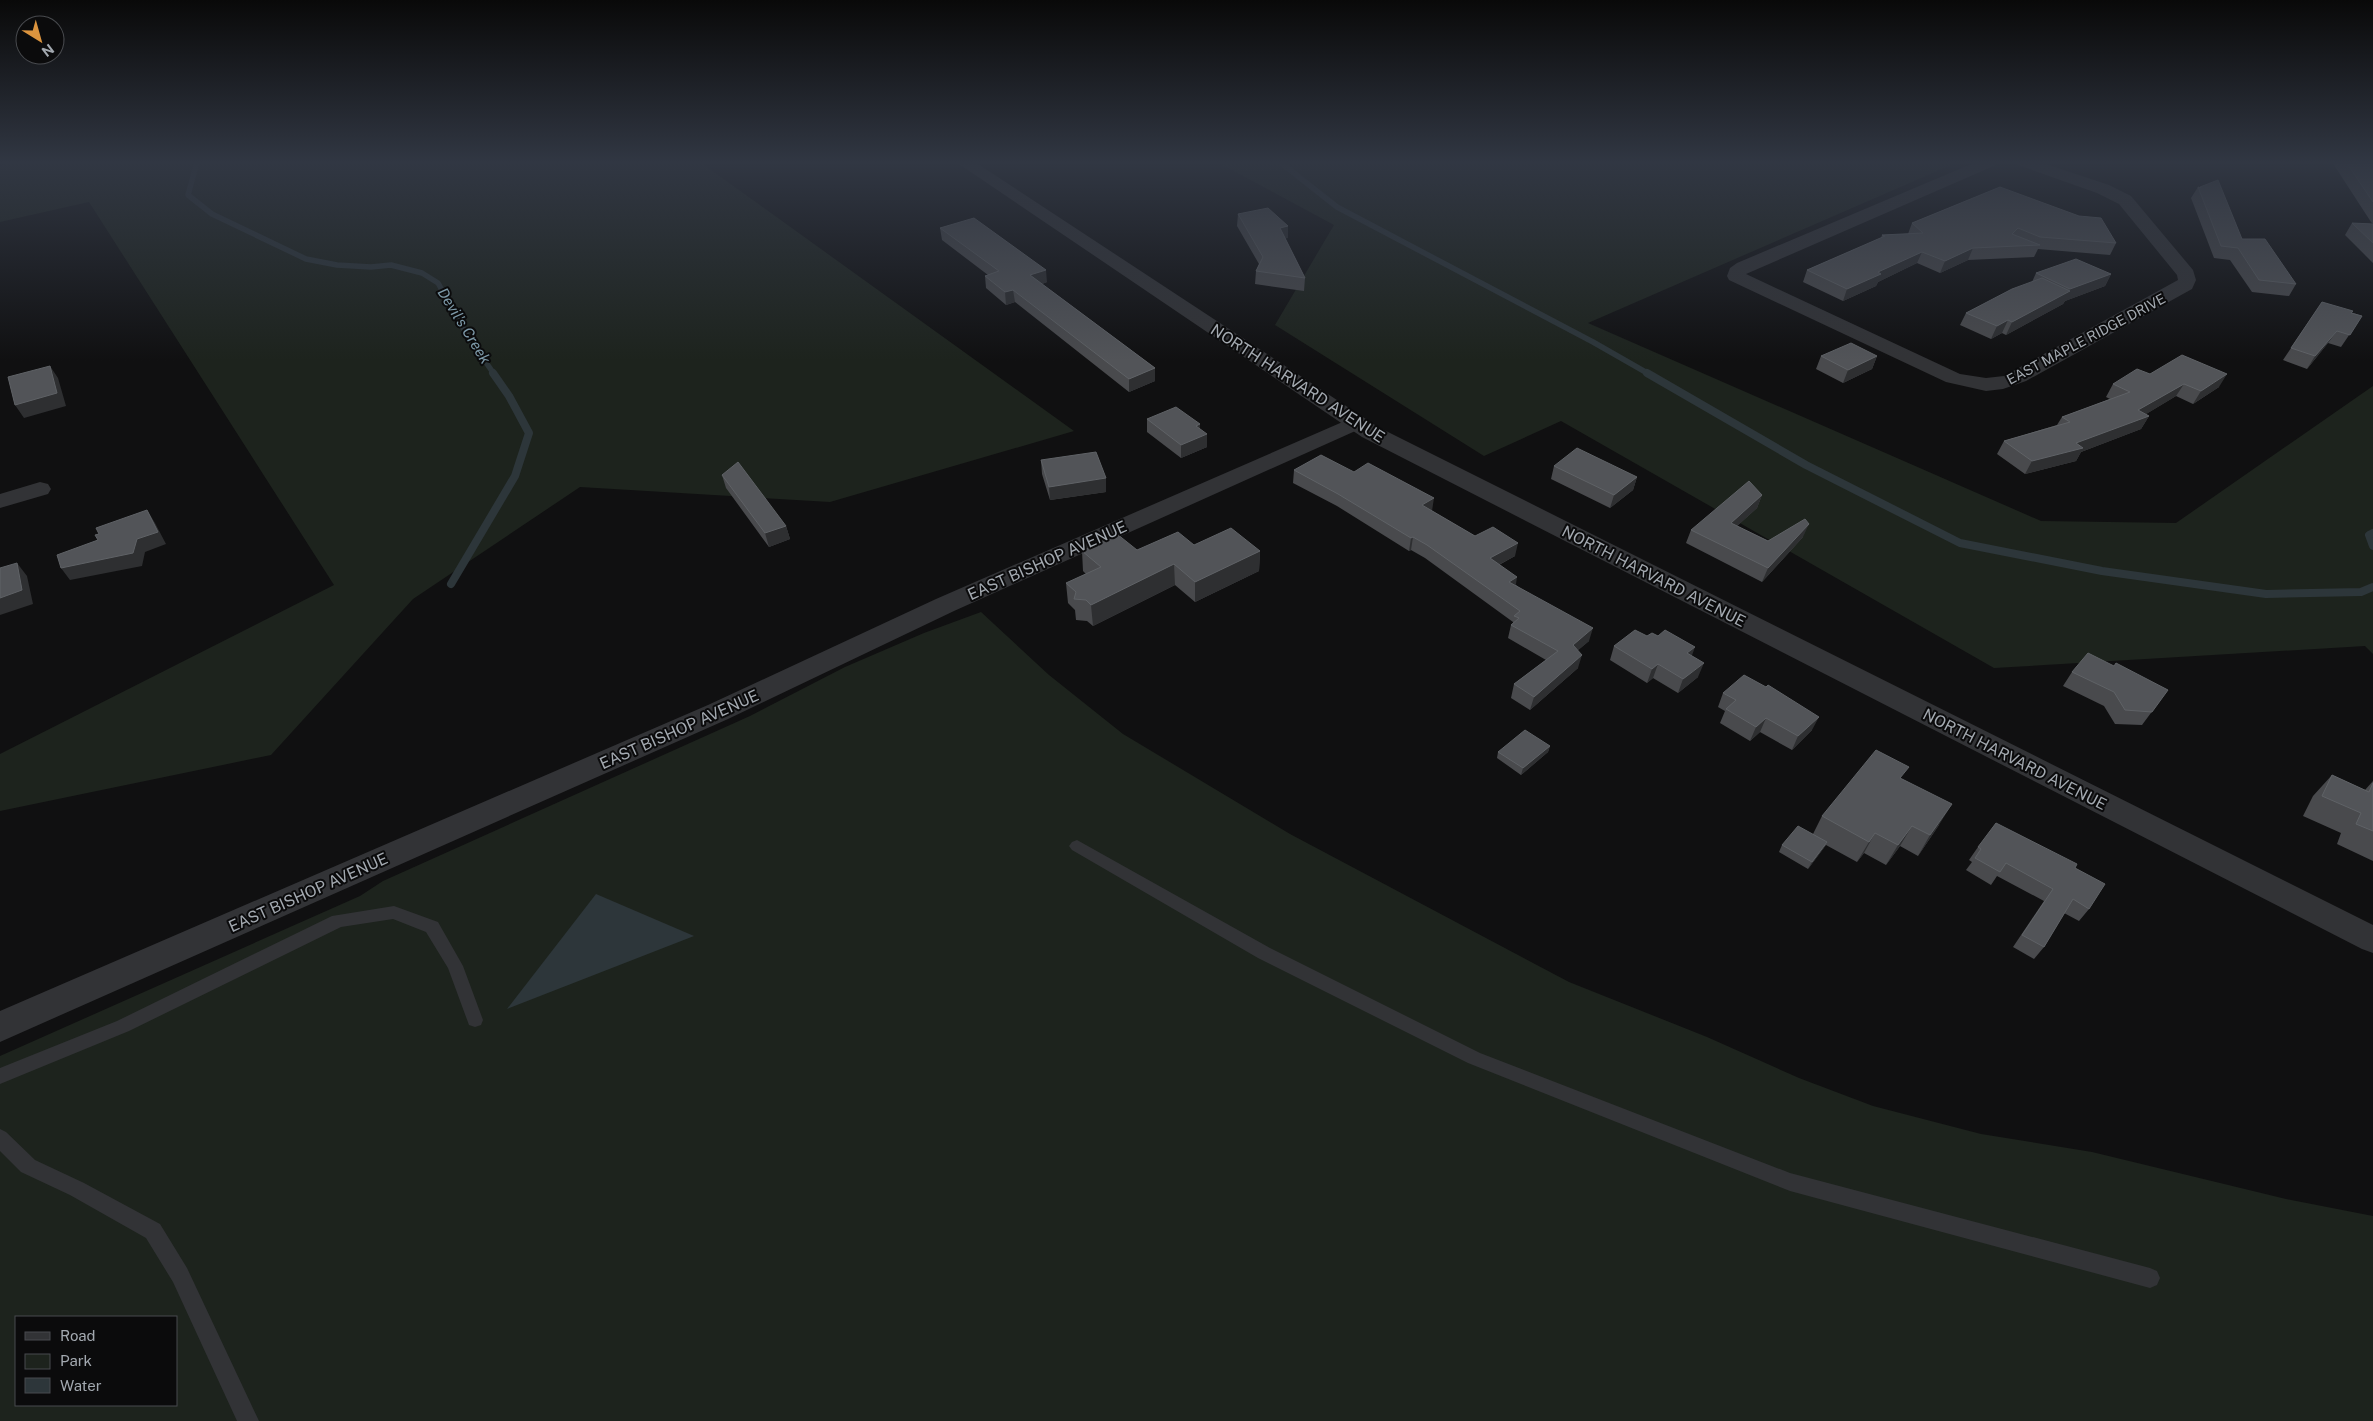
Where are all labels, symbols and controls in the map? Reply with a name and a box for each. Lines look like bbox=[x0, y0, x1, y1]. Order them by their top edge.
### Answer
north arrow bbox=[15, 15, 65, 65]
text: N bbox=[39, 41, 57, 60]
water label: Devil's Creek bbox=[434, 285, 495, 368]
street label: EAST MAPLE RIDGE DRIVE bbox=[2004, 290, 2168, 388]
street label: NORTH HARVARD AVENUE bbox=[1207, 320, 1388, 447]
street label: EAST BISHOP AVENUE bbox=[965, 517, 1130, 604]
street label: NORTH HARVARD AVENUE bbox=[1559, 522, 1749, 631]
street label: EAST BISHOP AVENUE bbox=[597, 686, 762, 773]
street label: NORTH HARVARD AVENUE bbox=[1920, 705, 2110, 814]
street label: EAST BISHOP AVENUE bbox=[226, 849, 391, 936]
legend bbox=[15, 1316, 178, 1406]
text: Road bbox=[60, 1327, 96, 1344]
text: Park bbox=[60, 1352, 92, 1369]
text: Water bbox=[60, 1377, 102, 1394]

